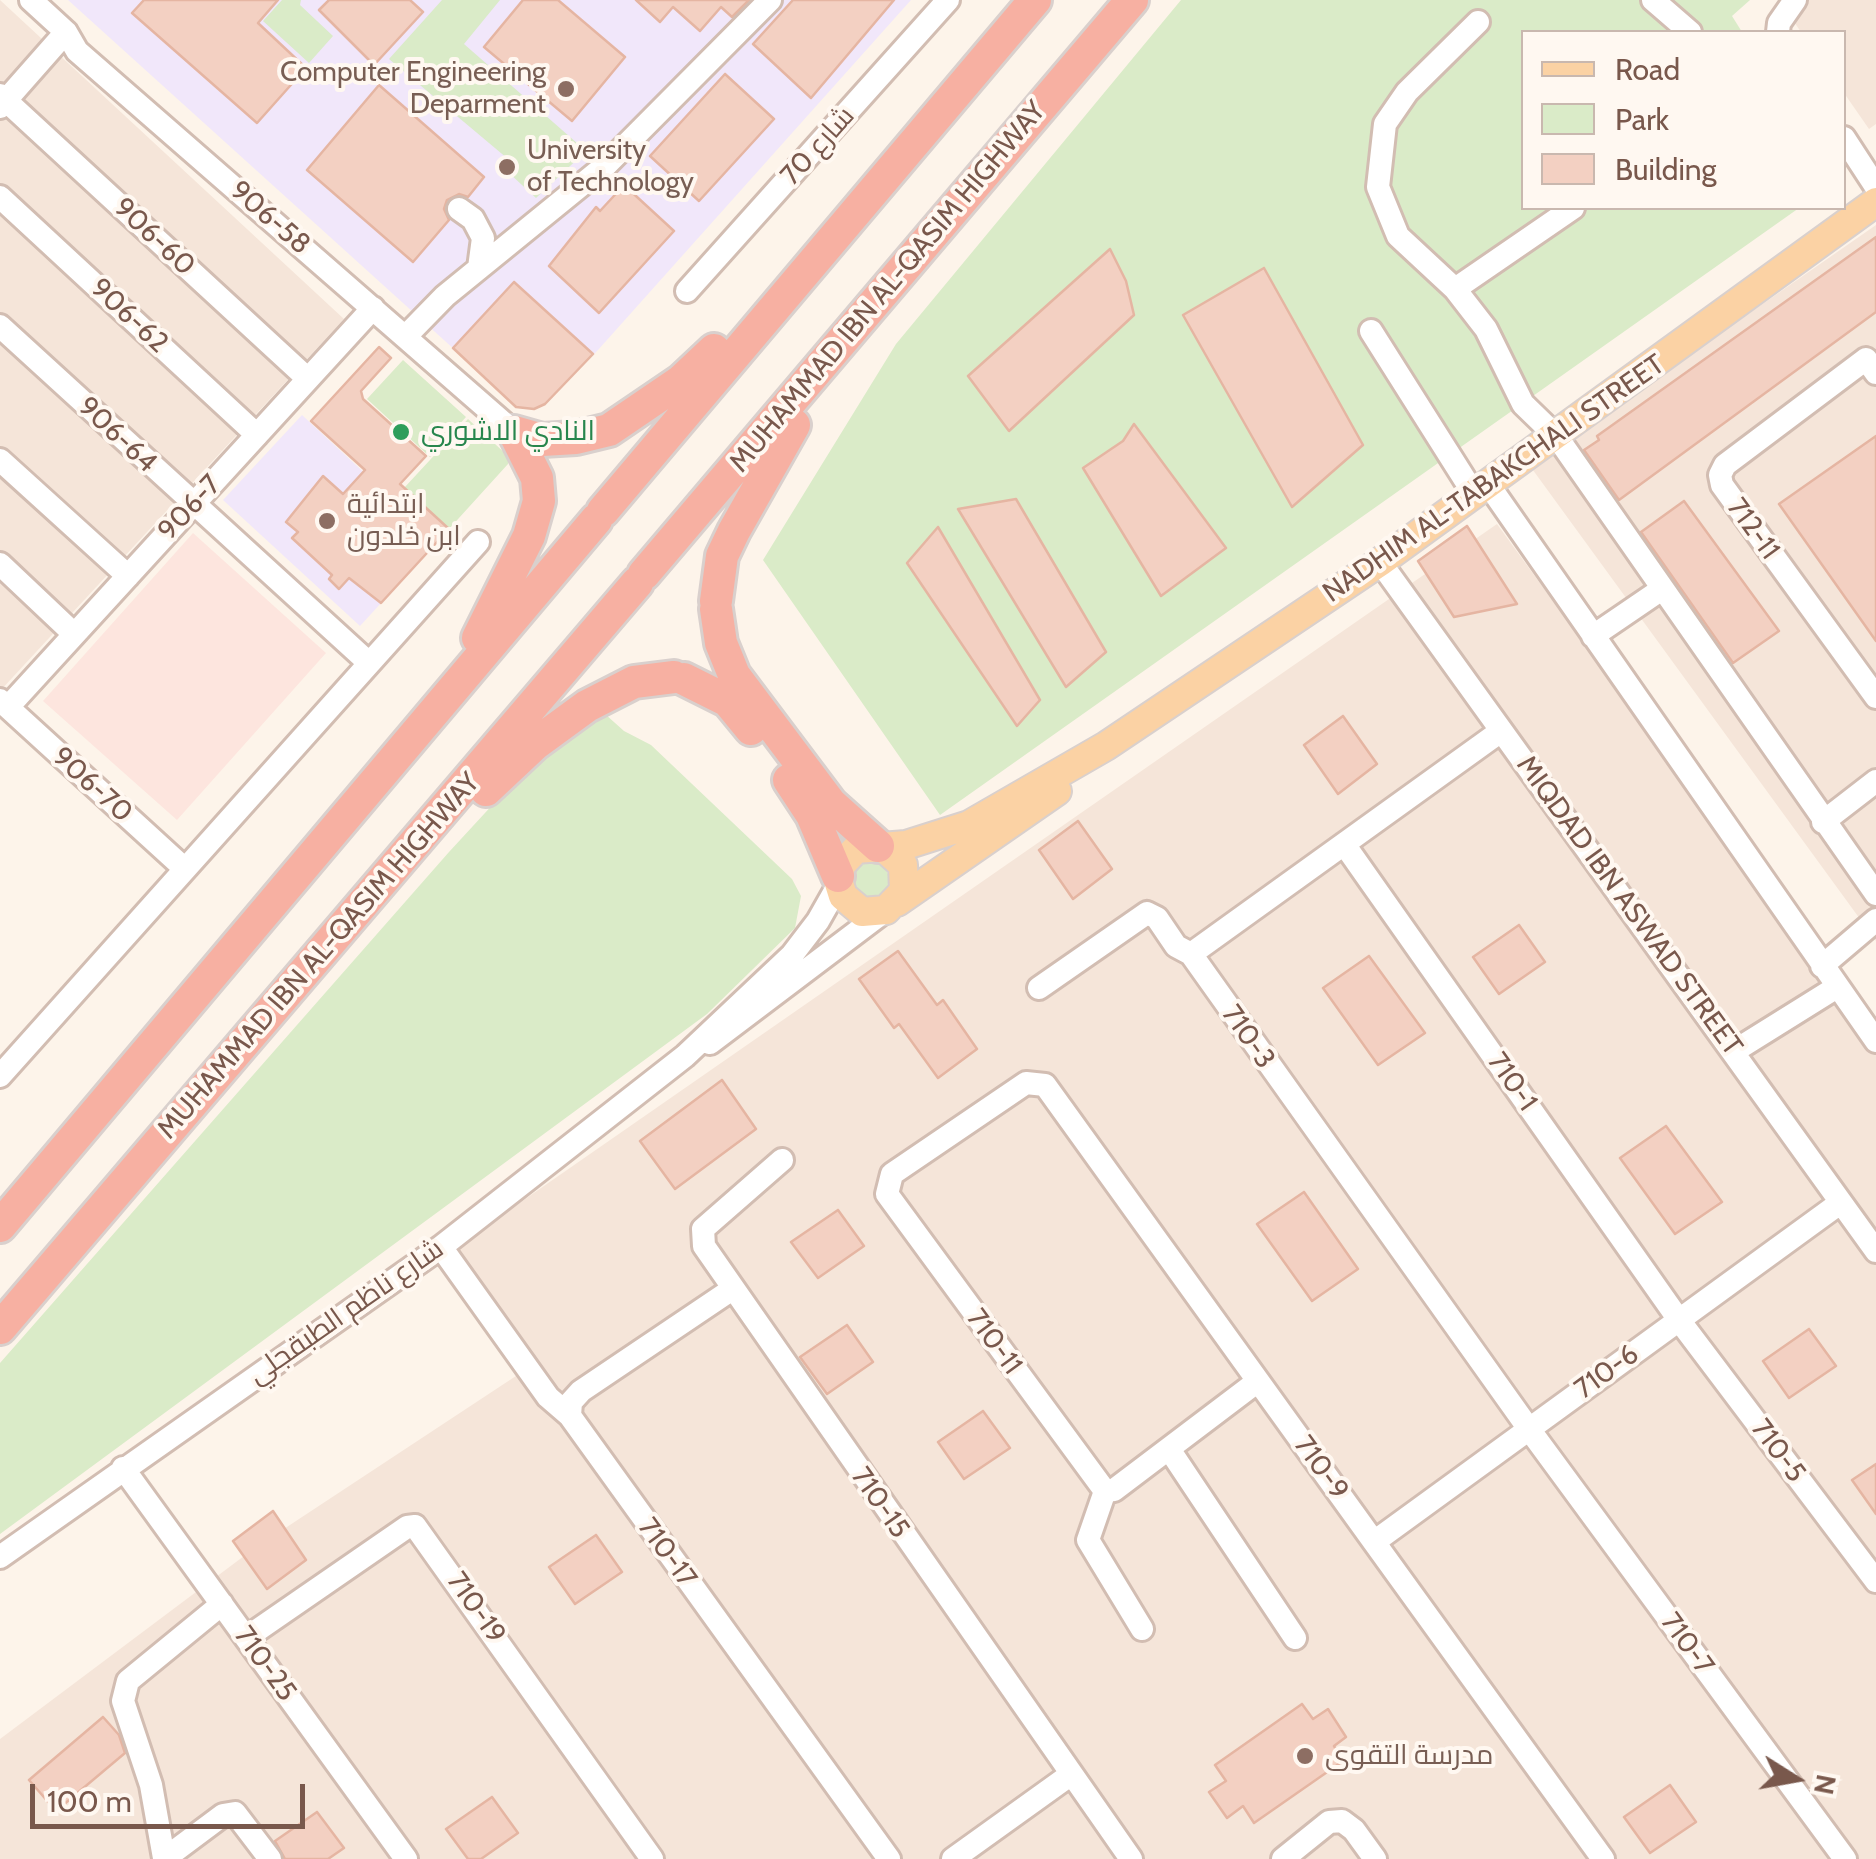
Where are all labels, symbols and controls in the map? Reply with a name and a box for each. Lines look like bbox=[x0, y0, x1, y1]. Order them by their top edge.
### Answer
legend bbox=[1521, 30, 1846, 210]
text: Road bbox=[1615, 51, 1680, 88]
place label: Computer Engineering Deparment bbox=[280, 56, 546, 122]
marker: Computer Engineering Deparment bbox=[555, 78, 577, 100]
street label: MUHAMMAD IBN AL-QASIM HIGHWAY bbox=[723, 95, 1053, 479]
street label: شارع 70 bbox=[774, 100, 862, 192]
text: Park bbox=[1615, 101, 1669, 138]
place label: University of Technology bbox=[527, 134, 694, 200]
text: Building bbox=[1615, 151, 1717, 188]
marker: University of Technology bbox=[496, 156, 518, 178]
street label: 906-58 bbox=[223, 174, 317, 262]
street label: 906-60 bbox=[106, 191, 202, 283]
street label: 906-62 bbox=[83, 272, 175, 360]
street label: NADHIM AL-TABAKCHALI STREET bbox=[1317, 348, 1671, 610]
street label: 906-64 bbox=[71, 390, 163, 480]
place label: النادي الاشوري bbox=[421, 415, 595, 449]
marker: النادي الاشوري bbox=[390, 421, 412, 443]
street label: 906-7 bbox=[152, 468, 228, 548]
place label: ابتدائية ابن خلدون bbox=[347, 488, 461, 554]
street label: 712-11 bbox=[1720, 492, 1786, 566]
marker: ابتدائية ابن خلدون bbox=[316, 510, 338, 532]
street label: 906-70 bbox=[45, 740, 139, 830]
street label: MIQDAD IBN ASWAD STREET bbox=[1509, 750, 1749, 1062]
street label: MUHAMMAD IBN AL-QASIM HIGHWAY bbox=[151, 766, 487, 1146]
street label: 710-3 bbox=[1214, 999, 1282, 1075]
street label: 710-1 bbox=[1480, 1046, 1544, 1118]
street label: شارع ناظم الطبقجلي bbox=[242, 1232, 450, 1392]
street label: 710-11 bbox=[959, 1303, 1029, 1381]
street label: 710-6 bbox=[1569, 1338, 1645, 1406]
street label: 710-5 bbox=[1744, 1413, 1812, 1489]
street label: 710-9 bbox=[1287, 1430, 1355, 1506]
street label: 710-15 bbox=[844, 1461, 916, 1545]
street label: 710-17 bbox=[631, 1512, 703, 1594]
street label: 710-19 bbox=[440, 1566, 512, 1650]
street label: 710-7 bbox=[1653, 1607, 1721, 1681]
street label: 710-25 bbox=[227, 1620, 303, 1708]
north arrow bbox=[1746, 1729, 1846, 1829]
place label: مدرسة التقوى bbox=[1325, 1739, 1494, 1773]
marker: مدرسة التقوى bbox=[1294, 1745, 1316, 1767]
scale bar bbox=[35, 1764, 310, 1826]
text: N bbox=[1807, 1772, 1844, 1798]
text: 100 m bbox=[47, 1783, 132, 1820]

